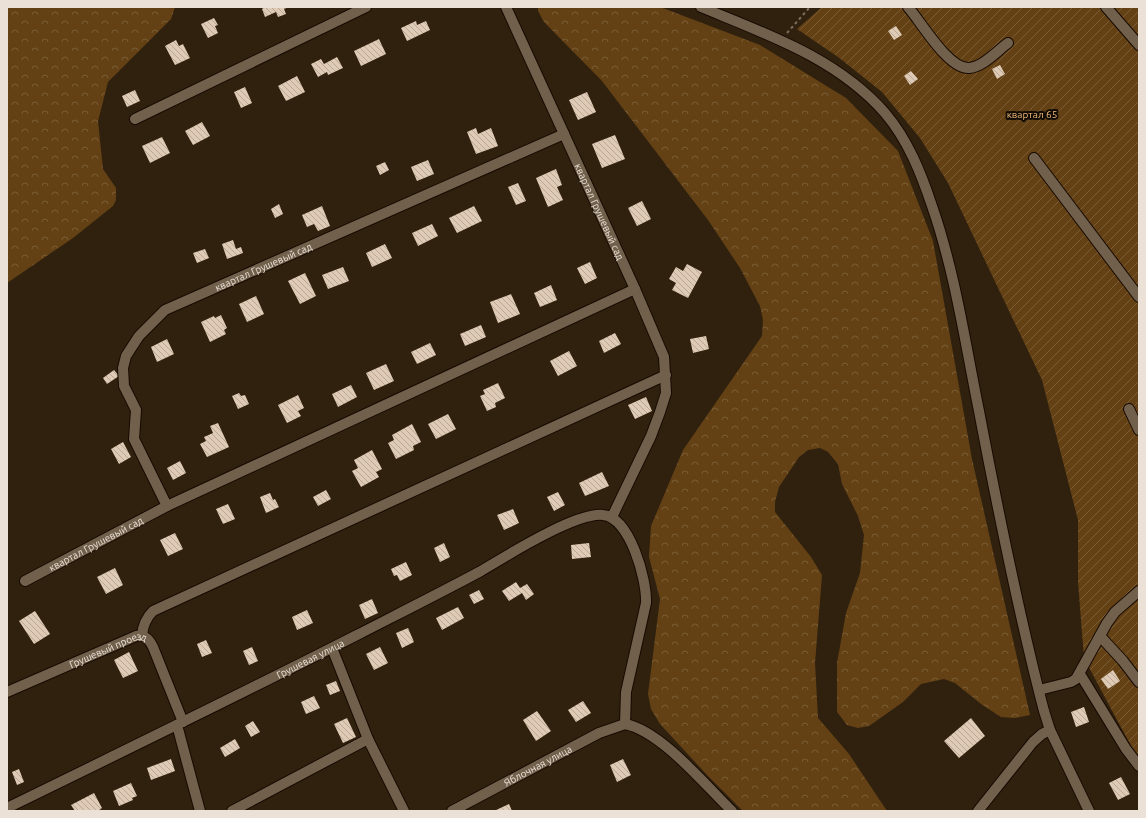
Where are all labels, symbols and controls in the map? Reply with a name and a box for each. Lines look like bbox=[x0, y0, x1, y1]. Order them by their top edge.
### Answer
park label: квартал 65 bbox=[1007, 109, 1057, 120]
street label: квартал Грушевый сад bbox=[572, 162, 626, 262]
street label: квартал Грушевый сад bbox=[213, 241, 314, 293]
street label: квартал Грушевый сад bbox=[47, 515, 145, 573]
street label: Грушевый проезд bbox=[68, 631, 149, 670]
street label: Грушевая улица bbox=[275, 637, 346, 681]
street label: Яблочная улица bbox=[502, 744, 574, 788]

